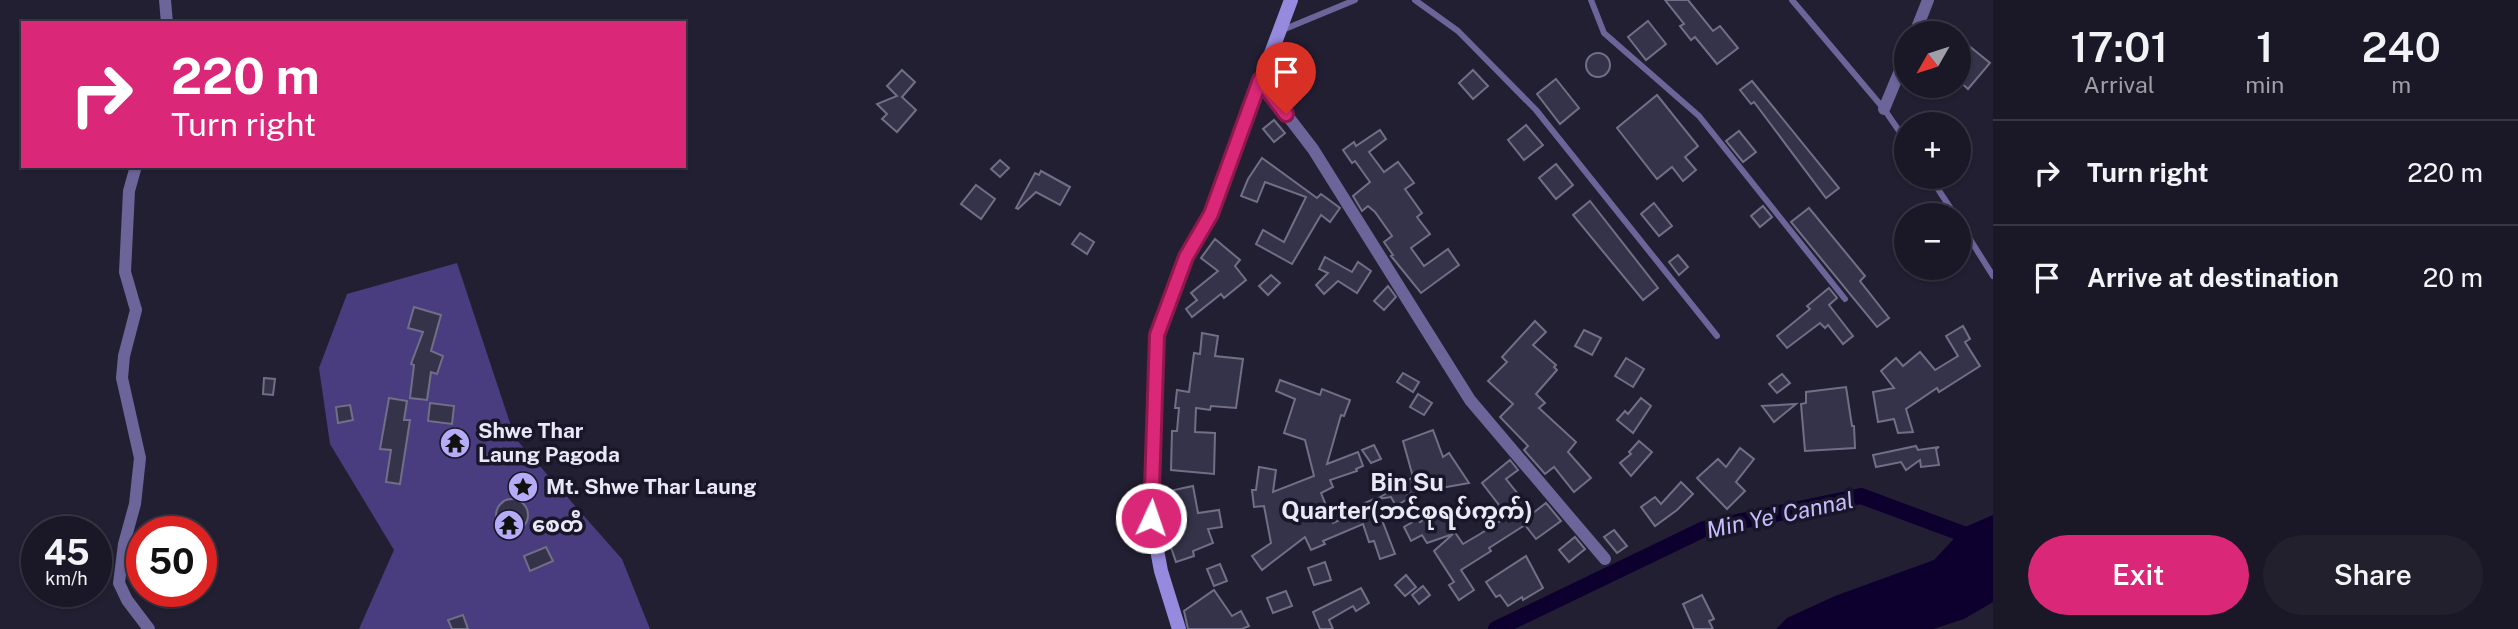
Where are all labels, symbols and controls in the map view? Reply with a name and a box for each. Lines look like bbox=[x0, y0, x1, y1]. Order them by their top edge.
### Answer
north arrow bbox=[1894, 21, 1970, 98]
map controls bbox=[1894, 21, 1971, 280]
text: 17:01 bbox=[2070, 22, 2168, 71]
text: 1 bbox=[2256, 22, 2274, 71]
text: 240 bbox=[2361, 22, 2441, 71]
pin bbox=[1256, 42, 1316, 114]
text: 220 m bbox=[171, 47, 320, 105]
icon: right bbox=[56, 49, 147, 140]
icon: arrive bbox=[1267, 53, 1305, 91]
text: Arrival bbox=[2084, 71, 2155, 98]
text: min bbox=[2245, 71, 2284, 98]
text: m bbox=[2391, 71, 2411, 98]
text: Turn right bbox=[171, 106, 316, 143]
button: + bbox=[1894, 112, 1971, 189]
icon: right bbox=[2028, 154, 2066, 192]
text: Turn right bbox=[2087, 157, 2209, 188]
text: 220 m bbox=[2407, 157, 2483, 188]
button: − bbox=[1894, 203, 1971, 280]
icon: arrive bbox=[2028, 259, 2066, 297]
text: Arrive at destination bbox=[2087, 262, 2339, 293]
text: 20 m bbox=[2423, 262, 2483, 293]
place label: Shwe Thar Laung Pagoda bbox=[478, 418, 620, 467]
temple icon: Shwe Thar Laung Pagoda bbox=[438, 426, 472, 460]
district label: Bin Su Quarter(ဘင်စုရပ်ကွက်) bbox=[1281, 468, 1533, 530]
place icon: Mt. Shwe Thar Laung bbox=[506, 470, 540, 504]
place label: Mt. Shwe Thar Laung bbox=[546, 474, 756, 499]
position arrow bbox=[1114, 481, 1188, 555]
water label: Min Ye' Cannal bbox=[1704, 486, 1856, 543]
temple icon: စေတီ bbox=[492, 508, 526, 542]
place label: စေတီ bbox=[532, 510, 583, 537]
speed limit sign: 50 bbox=[126, 516, 217, 607]
text: 45 bbox=[43, 532, 90, 573]
button: Exit bbox=[2028, 535, 2249, 615]
button: Share bbox=[2263, 535, 2483, 615]
text: km/h bbox=[45, 568, 88, 589]

